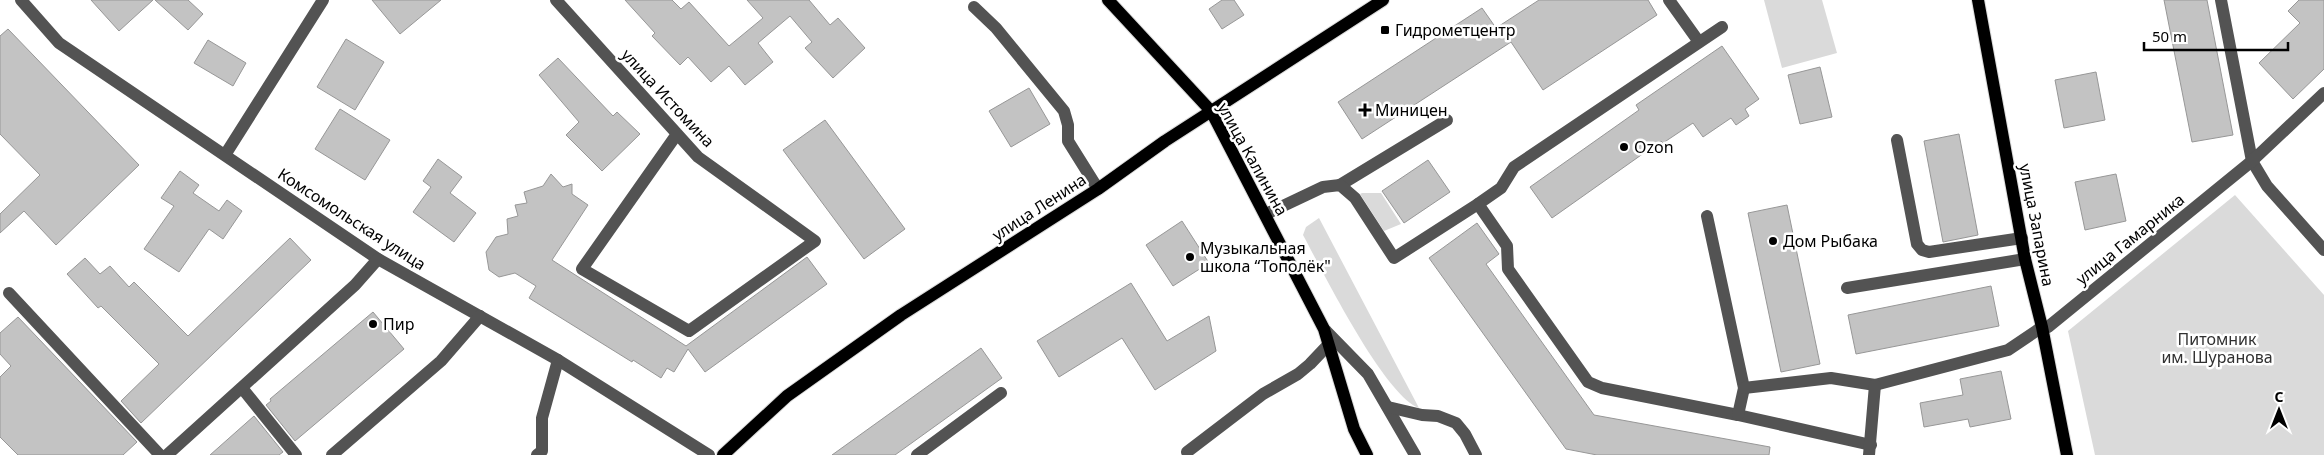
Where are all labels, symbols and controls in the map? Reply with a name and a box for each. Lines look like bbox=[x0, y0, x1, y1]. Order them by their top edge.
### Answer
place label: Гидрометцентр bbox=[1395, 19, 1516, 41]
scale bar bbox=[2144, 20, 2288, 52]
marker: Гидрометцентр bbox=[1379, 24, 1391, 36]
text: 50 m bbox=[2152, 26, 2187, 46]
street label: улица Истомина bbox=[617, 44, 719, 152]
street label: улица Калинина bbox=[1213, 99, 1293, 219]
place label: Миницен bbox=[1375, 99, 1448, 121]
marker: Миницен bbox=[1359, 104, 1371, 116]
place label: Ozon bbox=[1634, 136, 1674, 158]
marker: Ozon bbox=[1618, 141, 1630, 153]
street label: улица Запарина bbox=[2014, 162, 2060, 288]
street label: Комсомольская улица bbox=[274, 163, 430, 275]
street label: улица Ленина bbox=[988, 168, 1090, 246]
street label: улица Гамарника bbox=[2071, 188, 2189, 290]
place label: Дом Рыбака bbox=[1783, 230, 1878, 252]
marker: Дом Рыбака bbox=[1767, 235, 1779, 247]
place label: Музыкальная школа “Тополёк" bbox=[1200, 237, 1331, 277]
marker: Музыкальная школа “Тополёк" bbox=[1184, 251, 1196, 263]
place label: Пир bbox=[383, 313, 414, 335]
marker: Пир bbox=[367, 318, 379, 330]
park label: Питомник им. Шуранова bbox=[2161, 328, 2273, 368]
north arrow bbox=[2254, 385, 2304, 435]
text: С bbox=[2274, 387, 2284, 406]

